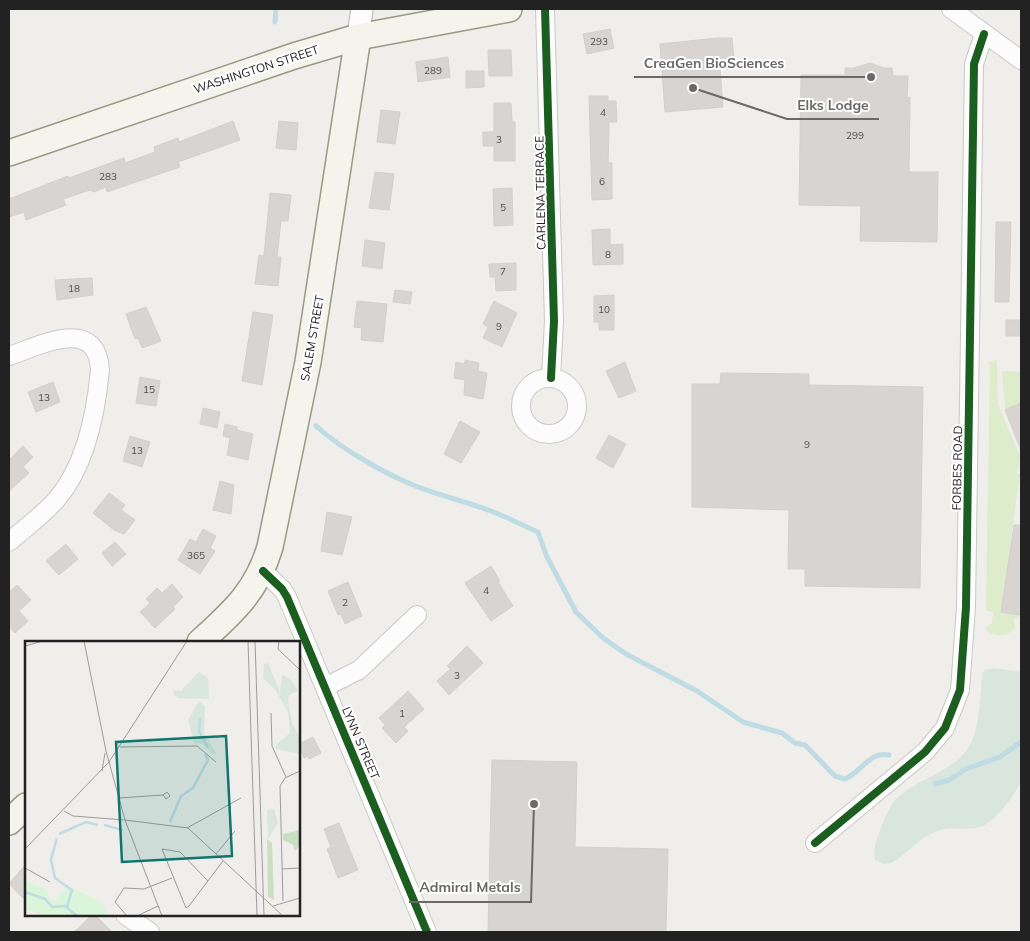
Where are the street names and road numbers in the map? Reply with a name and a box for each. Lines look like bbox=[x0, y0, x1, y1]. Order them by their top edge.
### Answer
street label: WASHINGTON STREET bbox=[191, 41, 321, 96]
street label: CARLENA TERRACE bbox=[532, 136, 548, 250]
street label: SALEM STREET bbox=[297, 293, 327, 382]
street label: FORBES ROAD bbox=[949, 425, 965, 511]
street label: LYNN STREET bbox=[339, 704, 383, 782]

